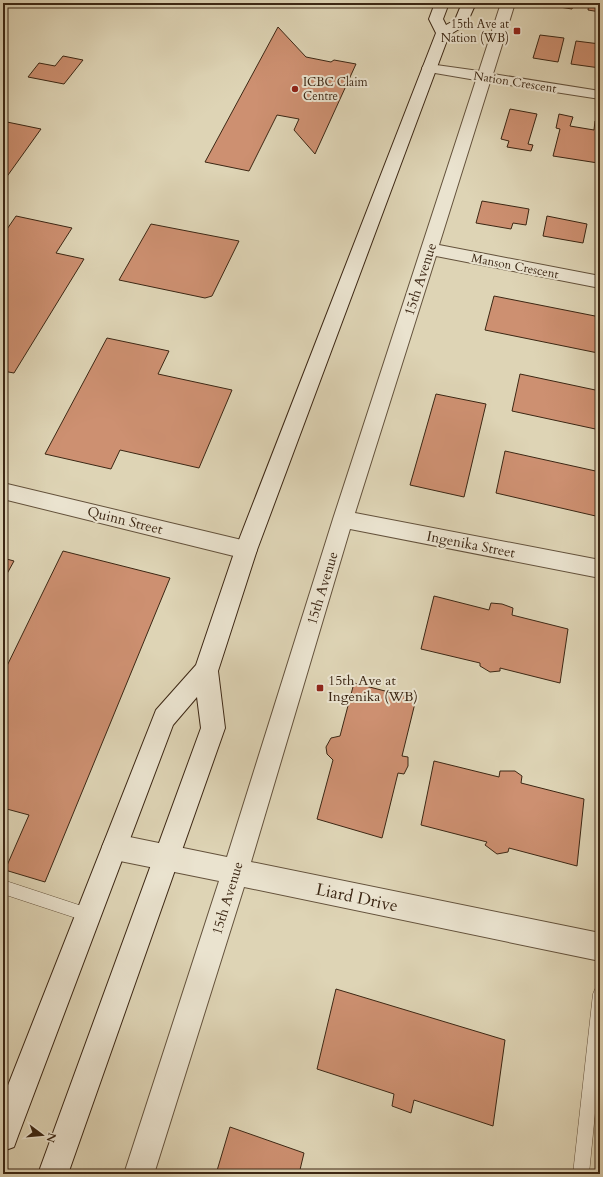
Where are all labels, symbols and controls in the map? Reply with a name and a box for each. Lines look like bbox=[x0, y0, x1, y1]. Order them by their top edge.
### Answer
place label: 15th Ave at Nation (WB) bbox=[441, 16, 509, 46]
marker: 15th Ave at Nation (WB) bbox=[512, 26, 522, 36]
street label: Nation Crescent bbox=[472, 68, 558, 96]
place label: ICBC Claim Centre bbox=[303, 74, 369, 104]
marker: ICBC Claim Centre bbox=[290, 84, 300, 94]
street label: 15th Avenue bbox=[400, 240, 441, 318]
street label: Manson Crescent bbox=[470, 250, 560, 282]
street label: Quinn Street bbox=[85, 502, 165, 539]
street label: Ingenika Street bbox=[425, 527, 517, 562]
street label: 15th Avenue bbox=[302, 549, 343, 627]
place label: 15th Ave at Ingenika (WB) bbox=[328, 671, 418, 706]
marker: 15th Ave at Ingenika (WB) bbox=[315, 683, 325, 693]
street label: 15th Avenue bbox=[207, 859, 248, 937]
street label: Liard Drive bbox=[314, 878, 400, 917]
north arrow bbox=[22, 1115, 62, 1155]
text: N bbox=[42, 1131, 60, 1145]

